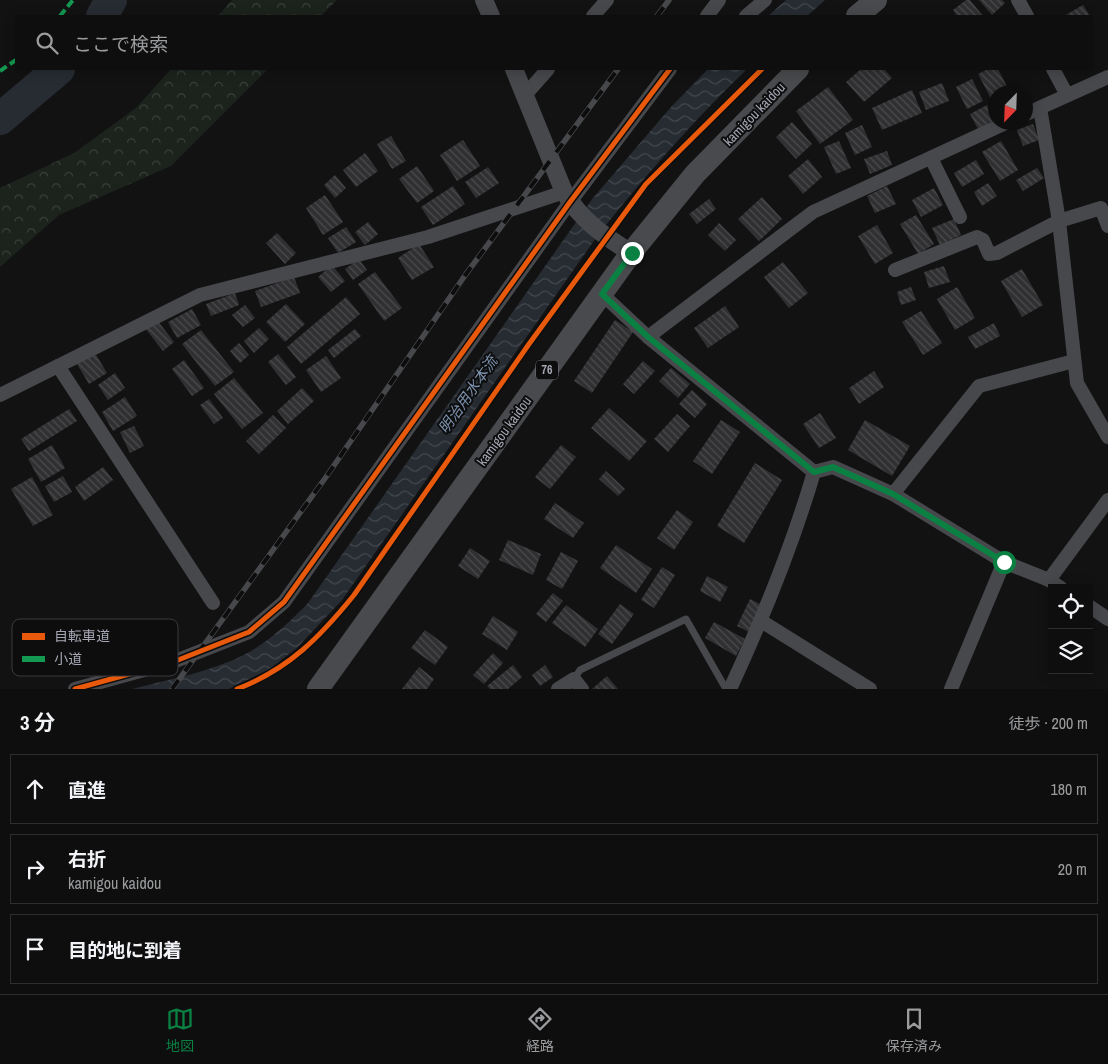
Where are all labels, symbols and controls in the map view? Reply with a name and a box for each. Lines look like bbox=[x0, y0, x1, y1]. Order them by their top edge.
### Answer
search box bbox=[15, 15, 1093, 70]
icon: search bbox=[33, 29, 61, 57]
text: ここで検索 bbox=[73, 31, 168, 57]
street label: kamigou kaidou bbox=[719, 78, 789, 150]
north arrow bbox=[988, 85, 1033, 130]
route end bbox=[621, 242, 644, 265]
water label: 明治用水本流 bbox=[433, 350, 503, 438]
road number: 76 bbox=[536, 360, 558, 380]
street label: kamigou kaidou bbox=[473, 393, 535, 469]
route start bbox=[993, 551, 1016, 574]
map controls bbox=[1048, 584, 1093, 674]
button: locate bbox=[1048, 584, 1093, 629]
legend bbox=[12, 619, 178, 676]
text: 自転車道 bbox=[54, 627, 110, 645]
button: layers bbox=[1048, 629, 1093, 674]
text: 小道 bbox=[54, 650, 82, 668]
text: 3 分 bbox=[20, 708, 55, 737]
text: 徒歩 · 200 m bbox=[1009, 712, 1088, 734]
icon: ahead bbox=[21, 775, 49, 803]
text: 直進 bbox=[68, 777, 106, 803]
text: 180 m bbox=[1051, 778, 1087, 800]
text: 右折 bbox=[68, 846, 106, 872]
icon: right bbox=[21, 855, 49, 883]
text: 20 m bbox=[1058, 858, 1087, 880]
text: kamigou kaidou bbox=[68, 872, 161, 894]
icon: arrive bbox=[21, 935, 49, 963]
text: 目的地に到着 bbox=[68, 937, 182, 963]
tab: 地図 bbox=[166, 1005, 194, 1055]
tab: 経路 bbox=[526, 1005, 554, 1055]
tab: 保存済み bbox=[886, 1005, 942, 1055]

